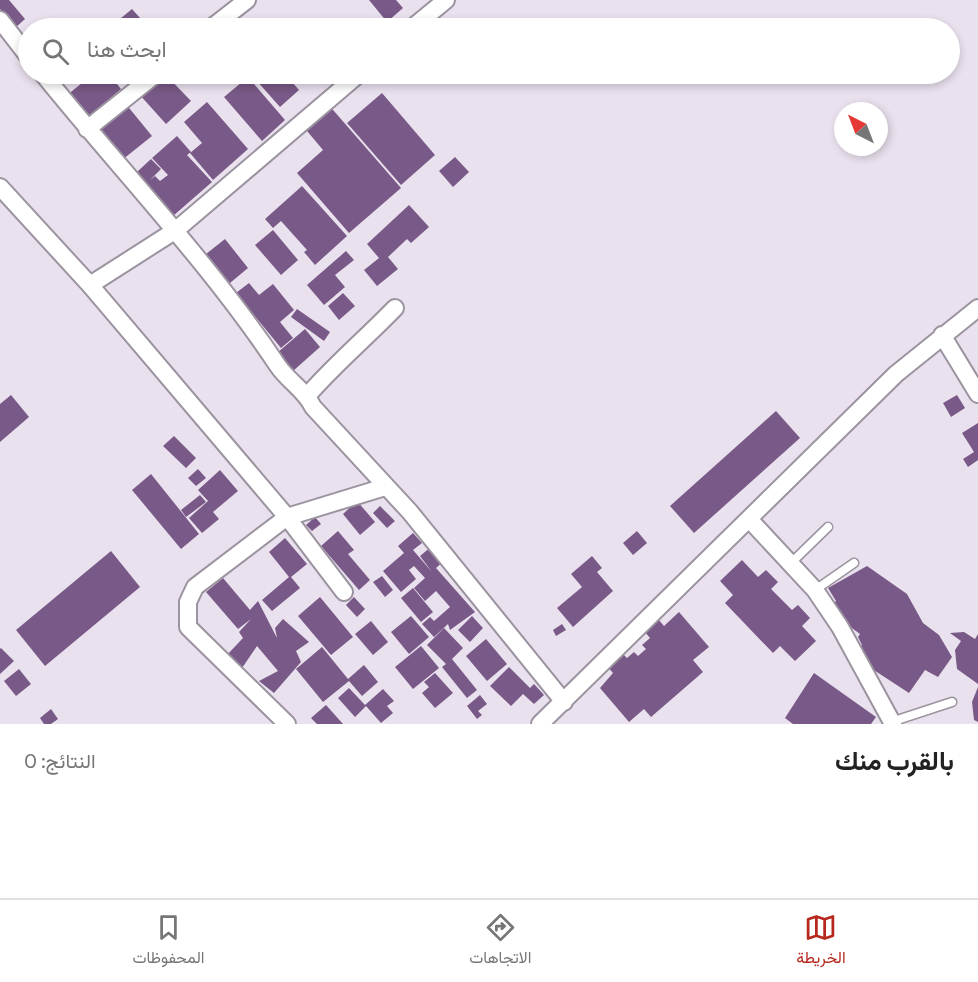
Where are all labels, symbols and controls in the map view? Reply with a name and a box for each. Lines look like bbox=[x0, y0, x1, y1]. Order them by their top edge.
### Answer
search box bbox=[18, 18, 960, 84]
icon: search bbox=[39, 35, 72, 68]
text: ابحث هنا bbox=[87, 35, 167, 62]
north arrow bbox=[834, 102, 888, 156]
text: بالقرب منك bbox=[835, 744, 954, 775]
text: النتائج: 0 bbox=[24, 748, 96, 772]
tab: المحفوظات bbox=[132, 911, 205, 972]
tab: الاتجاهات bbox=[469, 911, 531, 972]
tab: الخريطة bbox=[796, 911, 846, 972]

